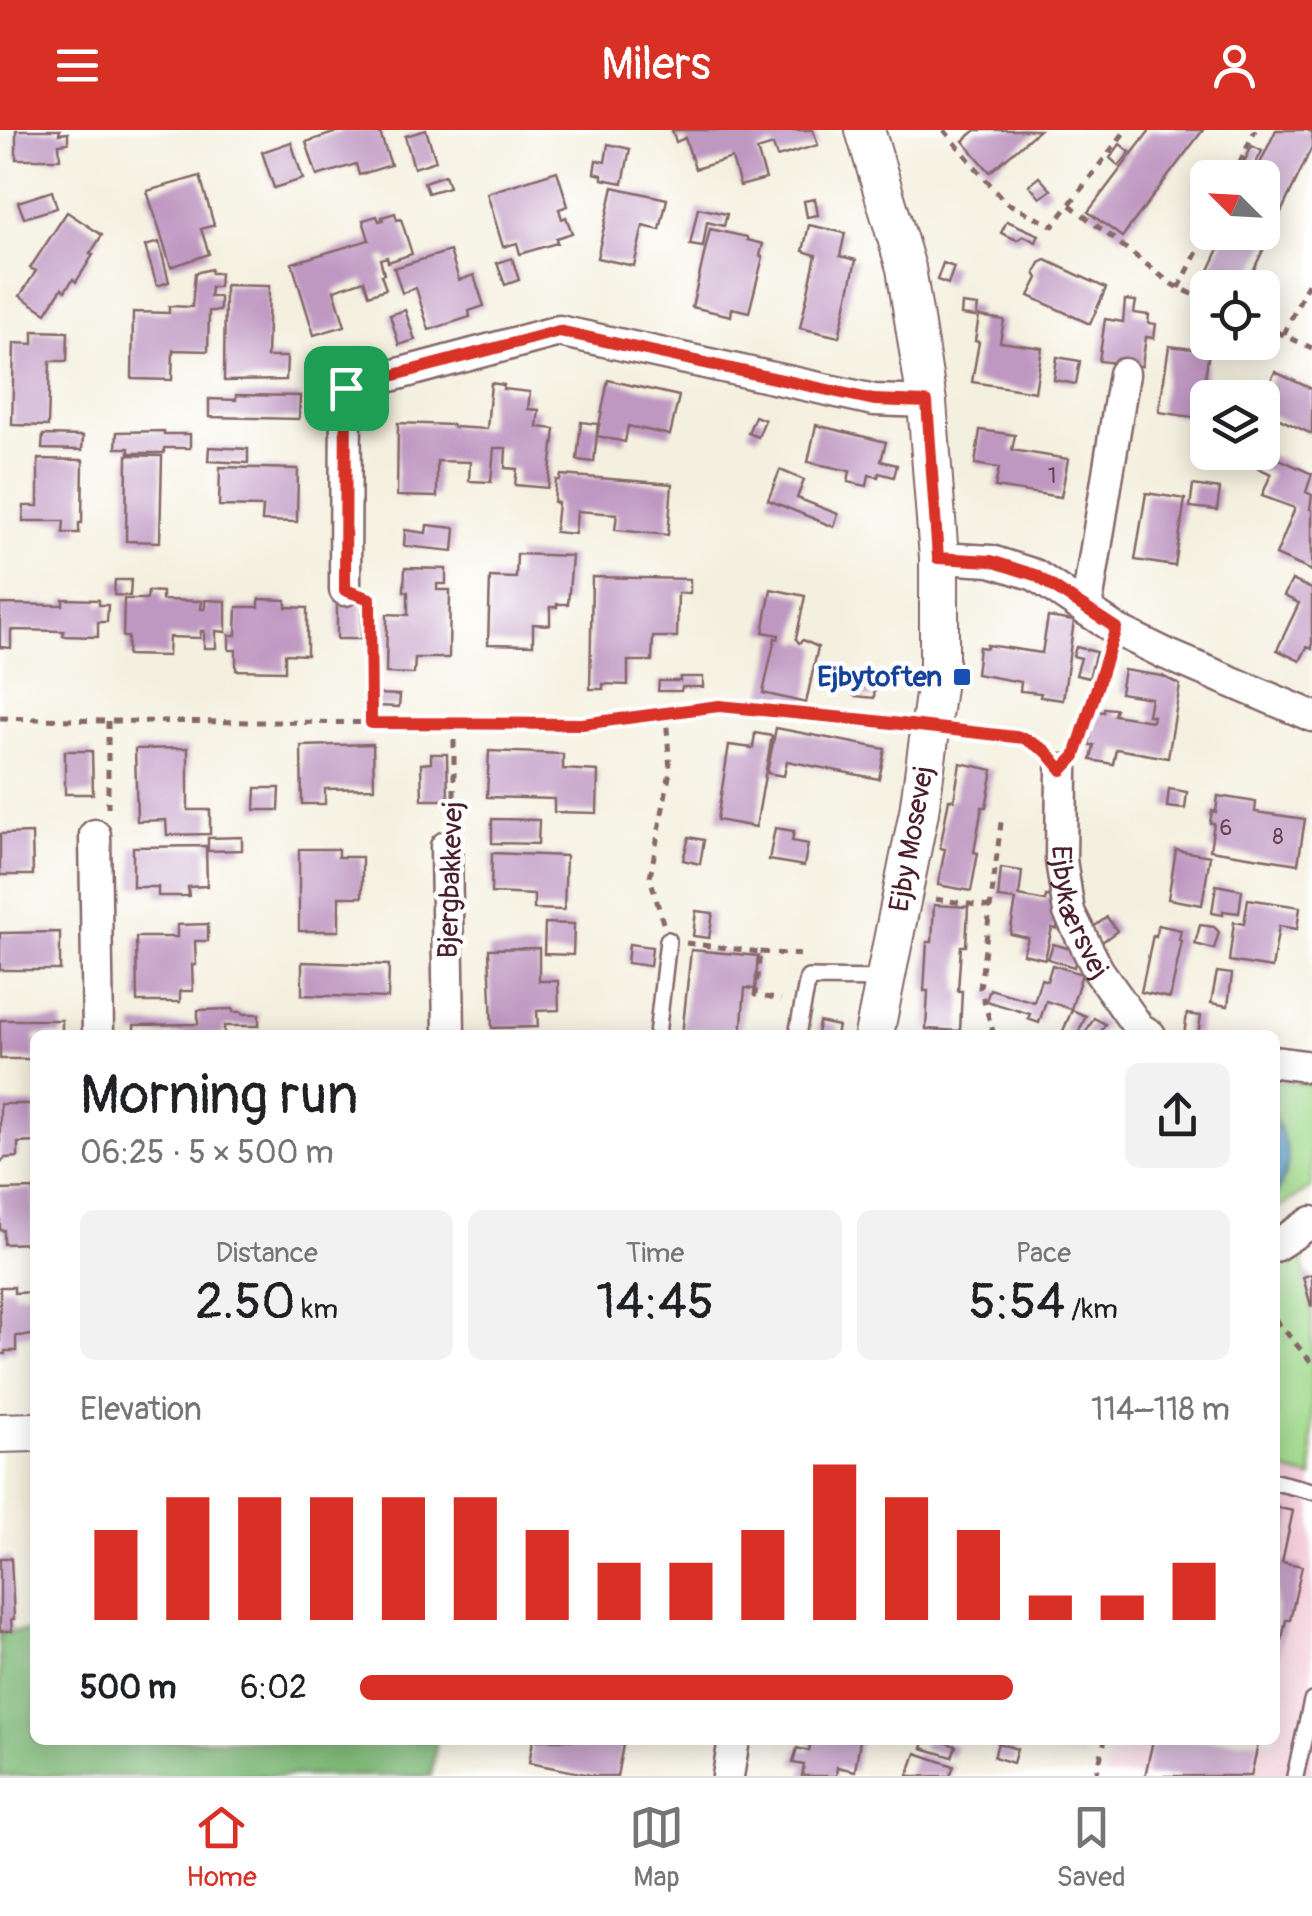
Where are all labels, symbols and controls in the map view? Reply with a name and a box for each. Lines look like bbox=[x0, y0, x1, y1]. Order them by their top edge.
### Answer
text: Milers bbox=[601, 37, 711, 93]
icon: menu bbox=[50, 38, 105, 93]
icon: person bbox=[1207, 38, 1262, 93]
north arrow bbox=[1190, 160, 1280, 250]
map controls bbox=[1190, 160, 1280, 470]
button: locate bbox=[1190, 270, 1280, 360]
pin bbox=[304, 346, 389, 431]
icon: arrive bbox=[319, 361, 374, 416]
button: layers bbox=[1190, 380, 1280, 470]
house number: 1 bbox=[1048, 462, 1056, 490]
place label: Ejbytoften bbox=[817, 660, 942, 695]
marker: Ejbytoften bbox=[951, 666, 973, 688]
street label: Ejby Mosevej bbox=[882, 764, 942, 914]
street label: Bjergbakkevej bbox=[431, 801, 471, 959]
house number: 6 bbox=[1220, 814, 1232, 842]
house number: 8 bbox=[1272, 823, 1284, 851]
street label: Ejbykærsvej bbox=[1044, 845, 1116, 986]
text: Morning run bbox=[80, 1061, 358, 1130]
button: share bbox=[1125, 1063, 1230, 1168]
text: 06:25 · 5 × 500 m bbox=[80, 1133, 334, 1173]
text: Distance bbox=[215, 1236, 318, 1271]
text: Time bbox=[626, 1236, 684, 1271]
text: Pace bbox=[1016, 1236, 1071, 1271]
text: 2.50 bbox=[195, 1271, 295, 1334]
text: 14:45 bbox=[596, 1271, 714, 1334]
text: 5:54 bbox=[969, 1271, 1065, 1334]
text: km bbox=[295, 1292, 338, 1327]
text: /km bbox=[1065, 1292, 1118, 1327]
text: Elevation bbox=[80, 1390, 202, 1430]
text: 114–118 m bbox=[1091, 1390, 1230, 1430]
text: 500 m bbox=[80, 1668, 176, 1708]
text: 6:02 bbox=[240, 1668, 307, 1708]
tab: Home bbox=[186, 1800, 257, 1895]
tab: Map bbox=[629, 1800, 684, 1895]
tab: Saved bbox=[1056, 1800, 1126, 1895]

